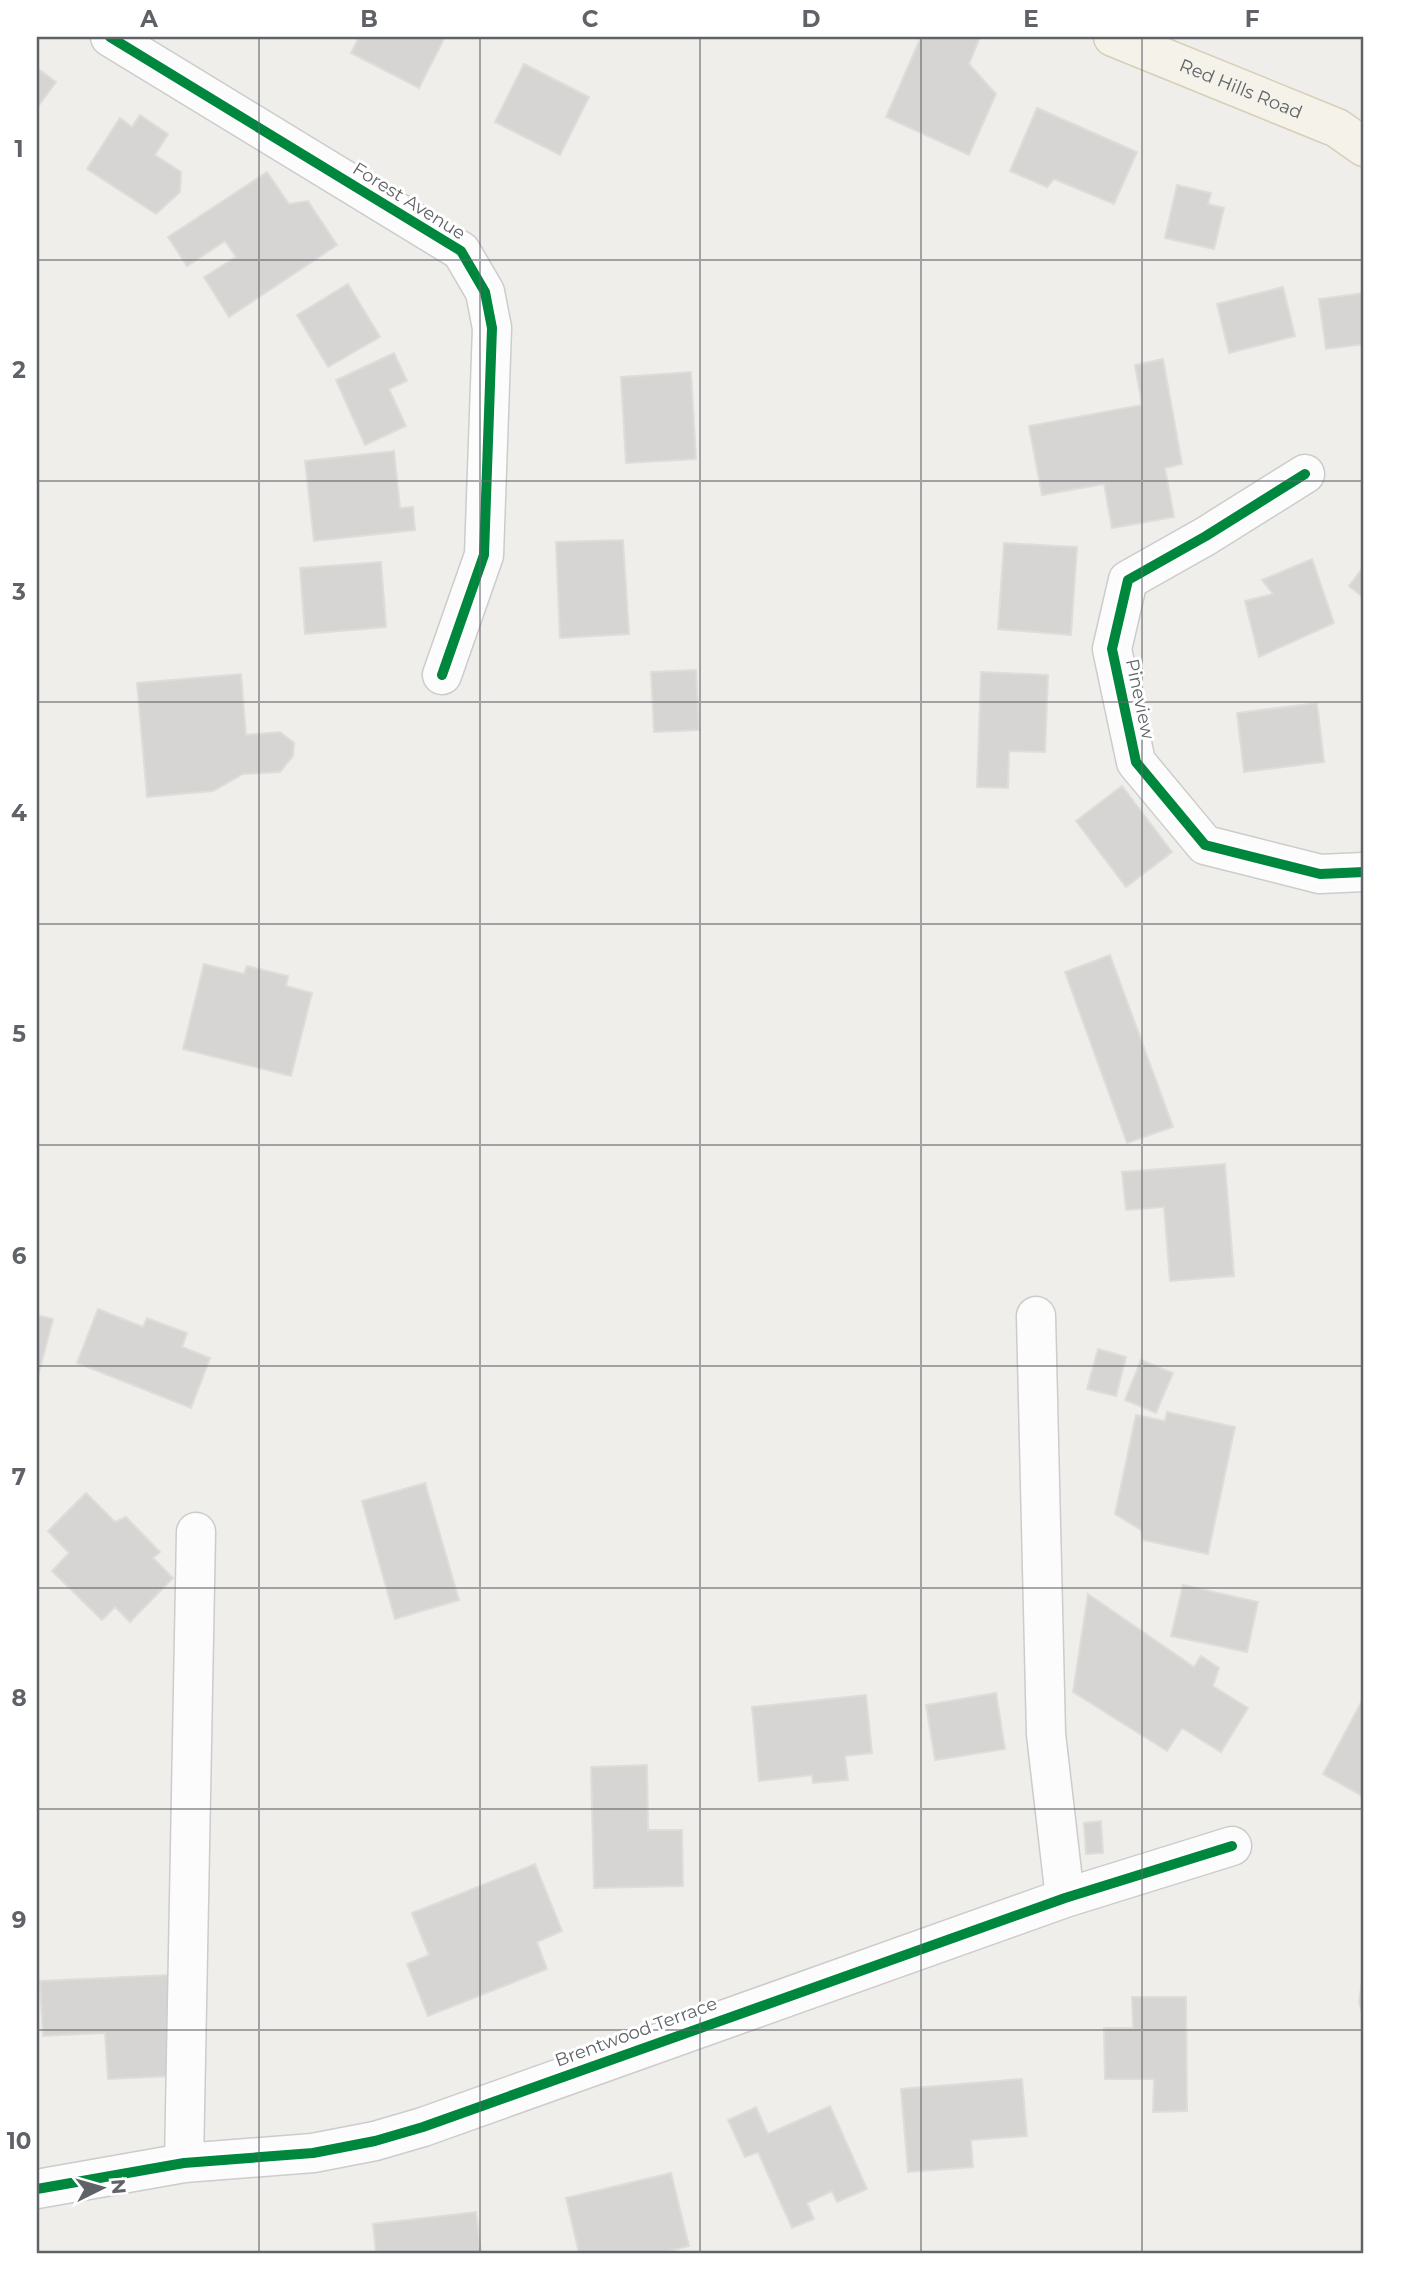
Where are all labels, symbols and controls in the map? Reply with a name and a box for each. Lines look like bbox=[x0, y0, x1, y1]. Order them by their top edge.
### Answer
text: A bbox=[139, 5, 158, 33]
text: B bbox=[360, 5, 378, 33]
text: C bbox=[582, 5, 599, 33]
text: D bbox=[802, 5, 821, 33]
text: E bbox=[1023, 5, 1039, 33]
text: F bbox=[1245, 5, 1260, 33]
street label: Red Hills Road bbox=[1176, 54, 1305, 124]
text: 1 bbox=[14, 135, 24, 163]
street label: Forest Avenue bbox=[348, 157, 470, 245]
text: 2 bbox=[12, 356, 26, 384]
text: 3 bbox=[11, 578, 26, 606]
street label: Pineview bbox=[1121, 657, 1159, 741]
text: 4 bbox=[11, 799, 27, 827]
text: 5 bbox=[12, 1020, 26, 1048]
text: 6 bbox=[12, 1242, 27, 1270]
text: 7 bbox=[12, 1463, 26, 1491]
text: 8 bbox=[11, 1684, 27, 1712]
text: 9 bbox=[12, 1906, 26, 1934]
street label: Brentwood Terrace bbox=[552, 1992, 720, 2072]
text: 10 bbox=[7, 2127, 31, 2155]
north arrow bbox=[66, 2154, 136, 2224]
text: N bbox=[106, 2178, 131, 2195]

